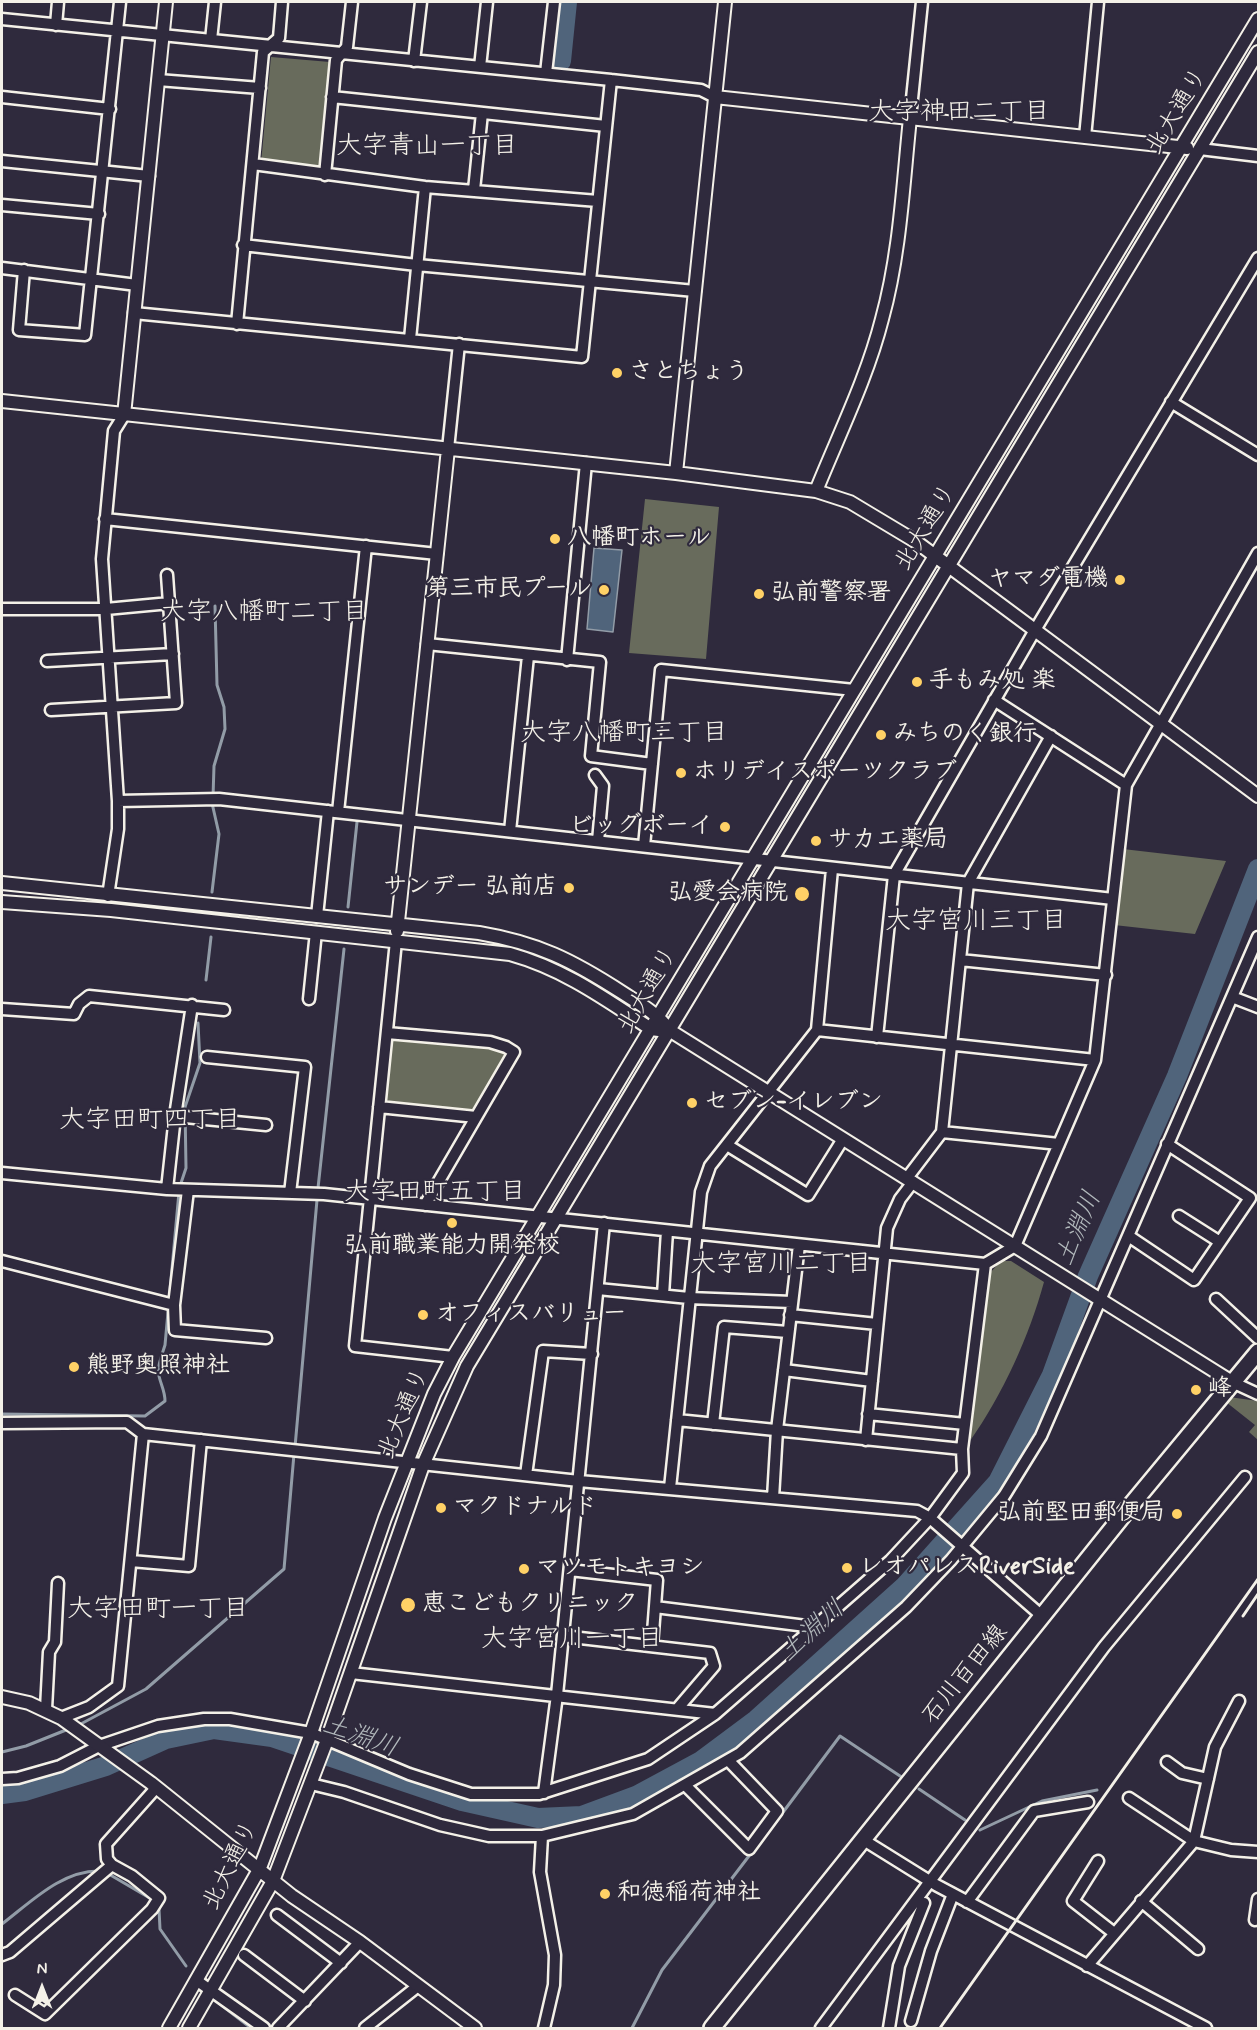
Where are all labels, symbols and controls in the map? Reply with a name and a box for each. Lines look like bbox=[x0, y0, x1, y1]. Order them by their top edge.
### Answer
street label: 北大通り bbox=[1141, 63, 1215, 161]
district label: 大字神田二丁目 bbox=[868, 98, 1050, 130]
district label: 大字青山一丁目 bbox=[336, 132, 518, 164]
place label: さとちょう bbox=[629, 359, 749, 387]
marker: さとちょう bbox=[610, 366, 624, 380]
street label: 北大通り bbox=[890, 479, 964, 577]
place label: 八幡町ホール bbox=[567, 525, 711, 553]
marker: 八幡町ホール bbox=[548, 532, 562, 546]
place label: ヤマダ電機 bbox=[988, 566, 1108, 594]
marker: ヤマダ電機 bbox=[1113, 573, 1127, 587]
place label: 第三市民プール bbox=[425, 576, 592, 604]
place label: 弘前警察署 bbox=[771, 580, 891, 608]
marker: 第三市民プール bbox=[597, 583, 611, 597]
marker: 弘前警察署 bbox=[752, 587, 766, 601]
district label: 大字八幡町二丁目 bbox=[160, 598, 368, 630]
place label: 手もみ処 楽 bbox=[929, 668, 1055, 696]
marker: 手もみ処 楽 bbox=[910, 675, 924, 689]
district label: 大字八幡町三丁目 bbox=[520, 719, 728, 751]
place label: みちのく銀行 bbox=[893, 721, 1037, 749]
marker: みちのく銀行 bbox=[874, 728, 888, 742]
place label: ホリデイスポーツクラブ bbox=[693, 759, 957, 787]
marker: ホリデイスポーツクラブ bbox=[674, 766, 688, 780]
place label: ビッグボーイ bbox=[569, 813, 713, 841]
marker: ビッグボーイ bbox=[718, 820, 732, 834]
place label: サカエ薬局 bbox=[828, 827, 948, 855]
marker: サカエ薬局 bbox=[809, 834, 823, 848]
place label: サンデー 弘前店 bbox=[383, 874, 557, 902]
place label: 弘愛会病院 bbox=[668, 880, 788, 908]
marker: サンデー 弘前店 bbox=[562, 881, 576, 895]
marker: 弘愛会病院 bbox=[793, 885, 811, 903]
district label: 大字宮川三丁目 bbox=[885, 907, 1067, 939]
street label: 北大通り bbox=[613, 942, 685, 1040]
place label: セブン-イレブン bbox=[704, 1089, 883, 1117]
marker: セブン-イレブン bbox=[685, 1096, 699, 1110]
district label: 大字田町四丁目 bbox=[59, 1106, 241, 1138]
district label: 大字田町五丁目 bbox=[344, 1178, 526, 1210]
water label: 土淵川 bbox=[1050, 1187, 1110, 1271]
marker: 弘前職業能力開発校 bbox=[445, 1216, 459, 1230]
place label: 弘前職業能力開発校 bbox=[344, 1233, 560, 1261]
district label: 大字宮川二丁目 bbox=[690, 1250, 872, 1282]
place label: オフィスバリュー bbox=[435, 1301, 627, 1329]
marker: オフィスバリュー bbox=[416, 1308, 430, 1322]
place label: 熊野奥照神社 bbox=[86, 1353, 230, 1381]
marker: 熊野奥照神社 bbox=[67, 1360, 81, 1374]
street label: 北大通り bbox=[373, 1364, 437, 1464]
place label: 峰 bbox=[1208, 1376, 1232, 1404]
marker: 峰 bbox=[1189, 1383, 1203, 1397]
place label: マクドナルド bbox=[453, 1494, 597, 1522]
place label: 弘前堅田郵便局 bbox=[997, 1500, 1165, 1528]
marker: マクドナルド bbox=[434, 1501, 448, 1515]
marker: 弘前堅田郵便局 bbox=[1170, 1507, 1184, 1521]
place label: レオパレスRiverSide bbox=[859, 1554, 1075, 1582]
place label: マツモトキヨシ bbox=[536, 1555, 704, 1583]
marker: レオパレスRiverSide bbox=[840, 1561, 854, 1575]
marker: マツモトキヨシ bbox=[517, 1562, 531, 1576]
place label: 恵こどもクリニック bbox=[422, 1591, 638, 1619]
water label: 土淵川 bbox=[774, 1594, 852, 1670]
district label: 大字田町一丁目 bbox=[67, 1595, 249, 1627]
marker: 恵こどもクリニック bbox=[399, 1596, 417, 1614]
street label: 石川百田線 bbox=[917, 1619, 1015, 1731]
district label: 大字宮川一丁目 bbox=[481, 1625, 663, 1657]
water label: 土淵川 bbox=[318, 1711, 402, 1765]
street label: 北大通り bbox=[198, 1817, 266, 1915]
place label: 和徳稲荷神社 bbox=[617, 1880, 761, 1908]
marker: 和徳稲荷神社 bbox=[598, 1887, 612, 1901]
north arrow bbox=[12, 1958, 72, 2018]
text: N bbox=[37, 1959, 47, 1980]

